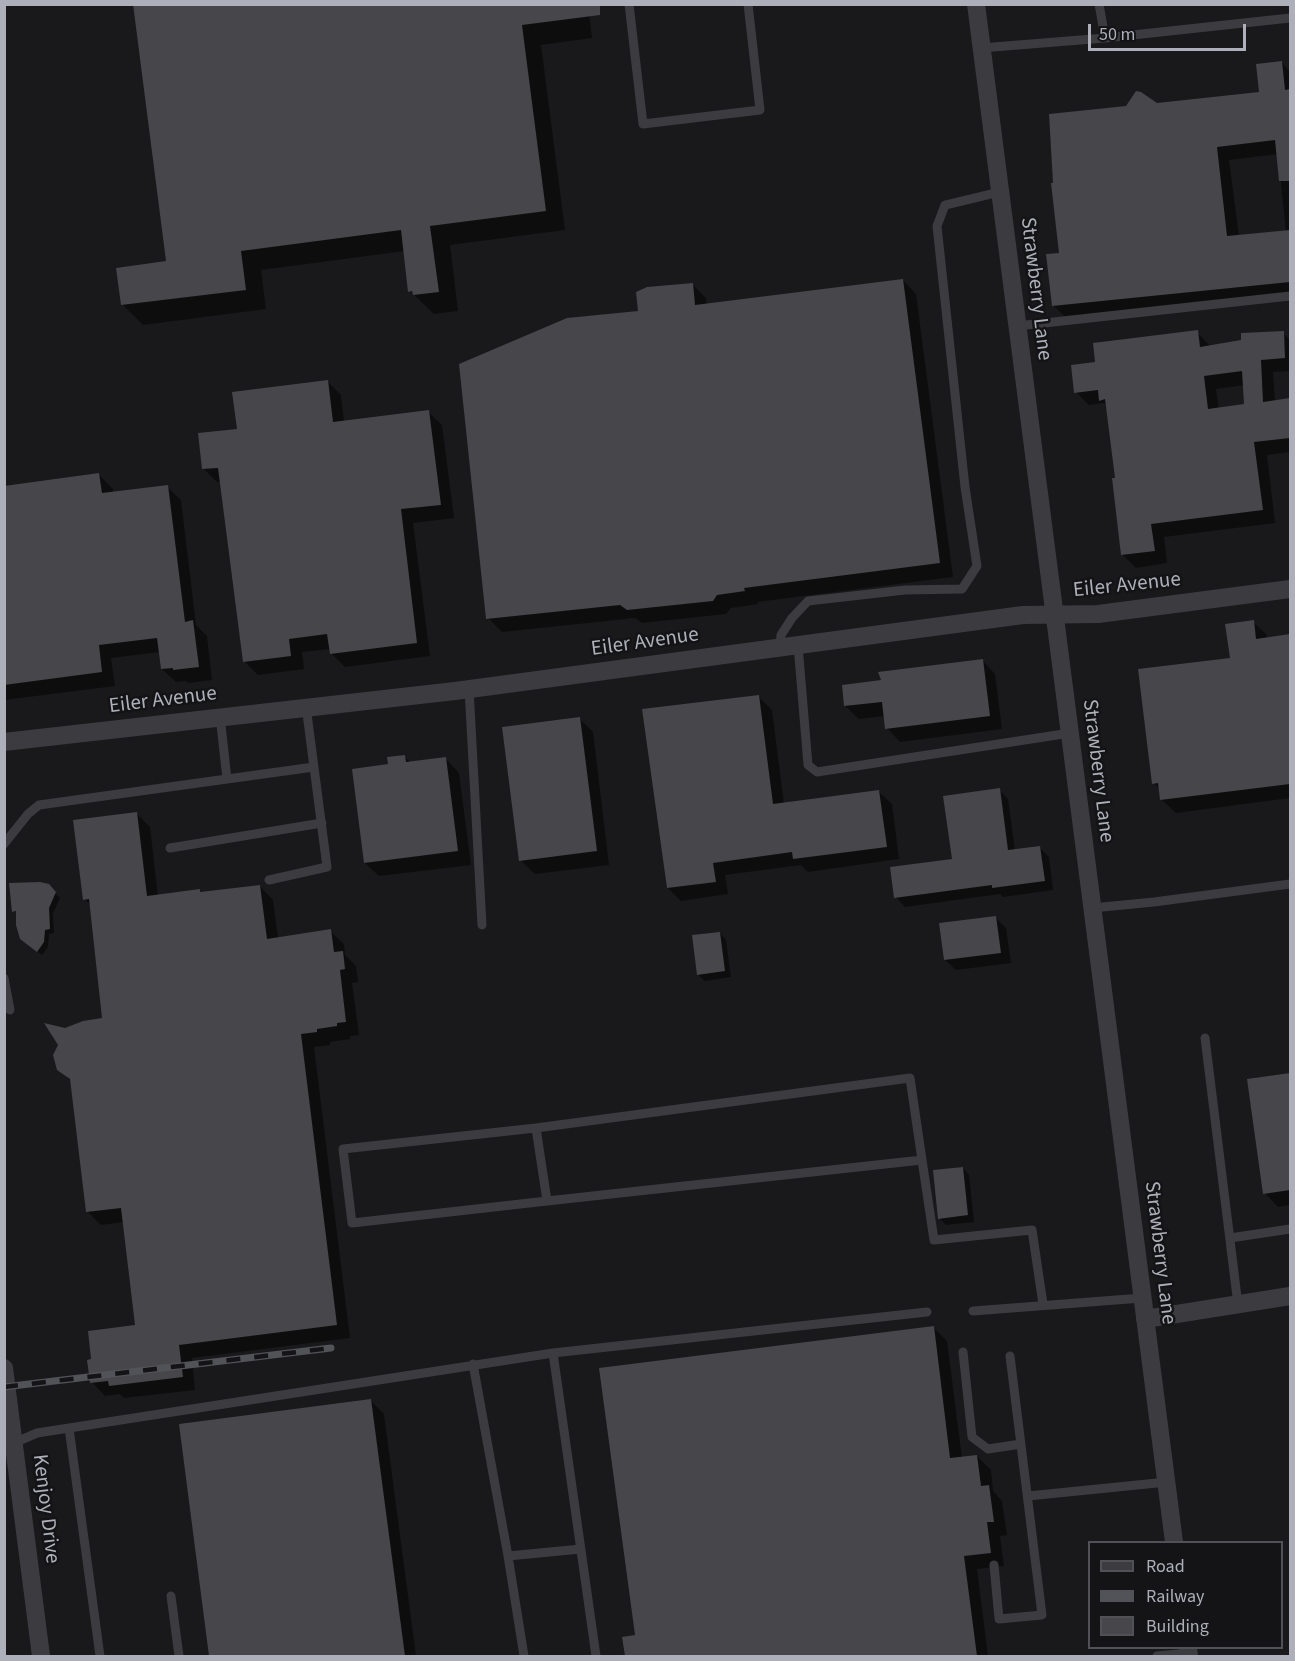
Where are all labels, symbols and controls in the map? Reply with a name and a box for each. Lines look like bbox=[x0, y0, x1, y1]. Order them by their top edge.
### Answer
scale bar bbox=[1091, 12, 1248, 50]
text: 50 m bbox=[1099, 22, 1135, 47]
street label: Strawberry Lane bbox=[1014, 216, 1056, 362]
street label: Eiler Avenue bbox=[1072, 568, 1182, 604]
street label: Eiler Avenue bbox=[590, 623, 700, 663]
street label: Eiler Avenue bbox=[108, 682, 218, 720]
street label: Strawberry Lane bbox=[1076, 698, 1118, 844]
street label: Strawberry Lane bbox=[1138, 1180, 1180, 1326]
street label: Kenjoy Drive bbox=[26, 1453, 64, 1565]
legend bbox=[1088, 1541, 1283, 1649]
text: Road bbox=[1146, 1554, 1185, 1579]
text: Railway bbox=[1146, 1584, 1205, 1609]
text: Building bbox=[1146, 1614, 1209, 1639]

